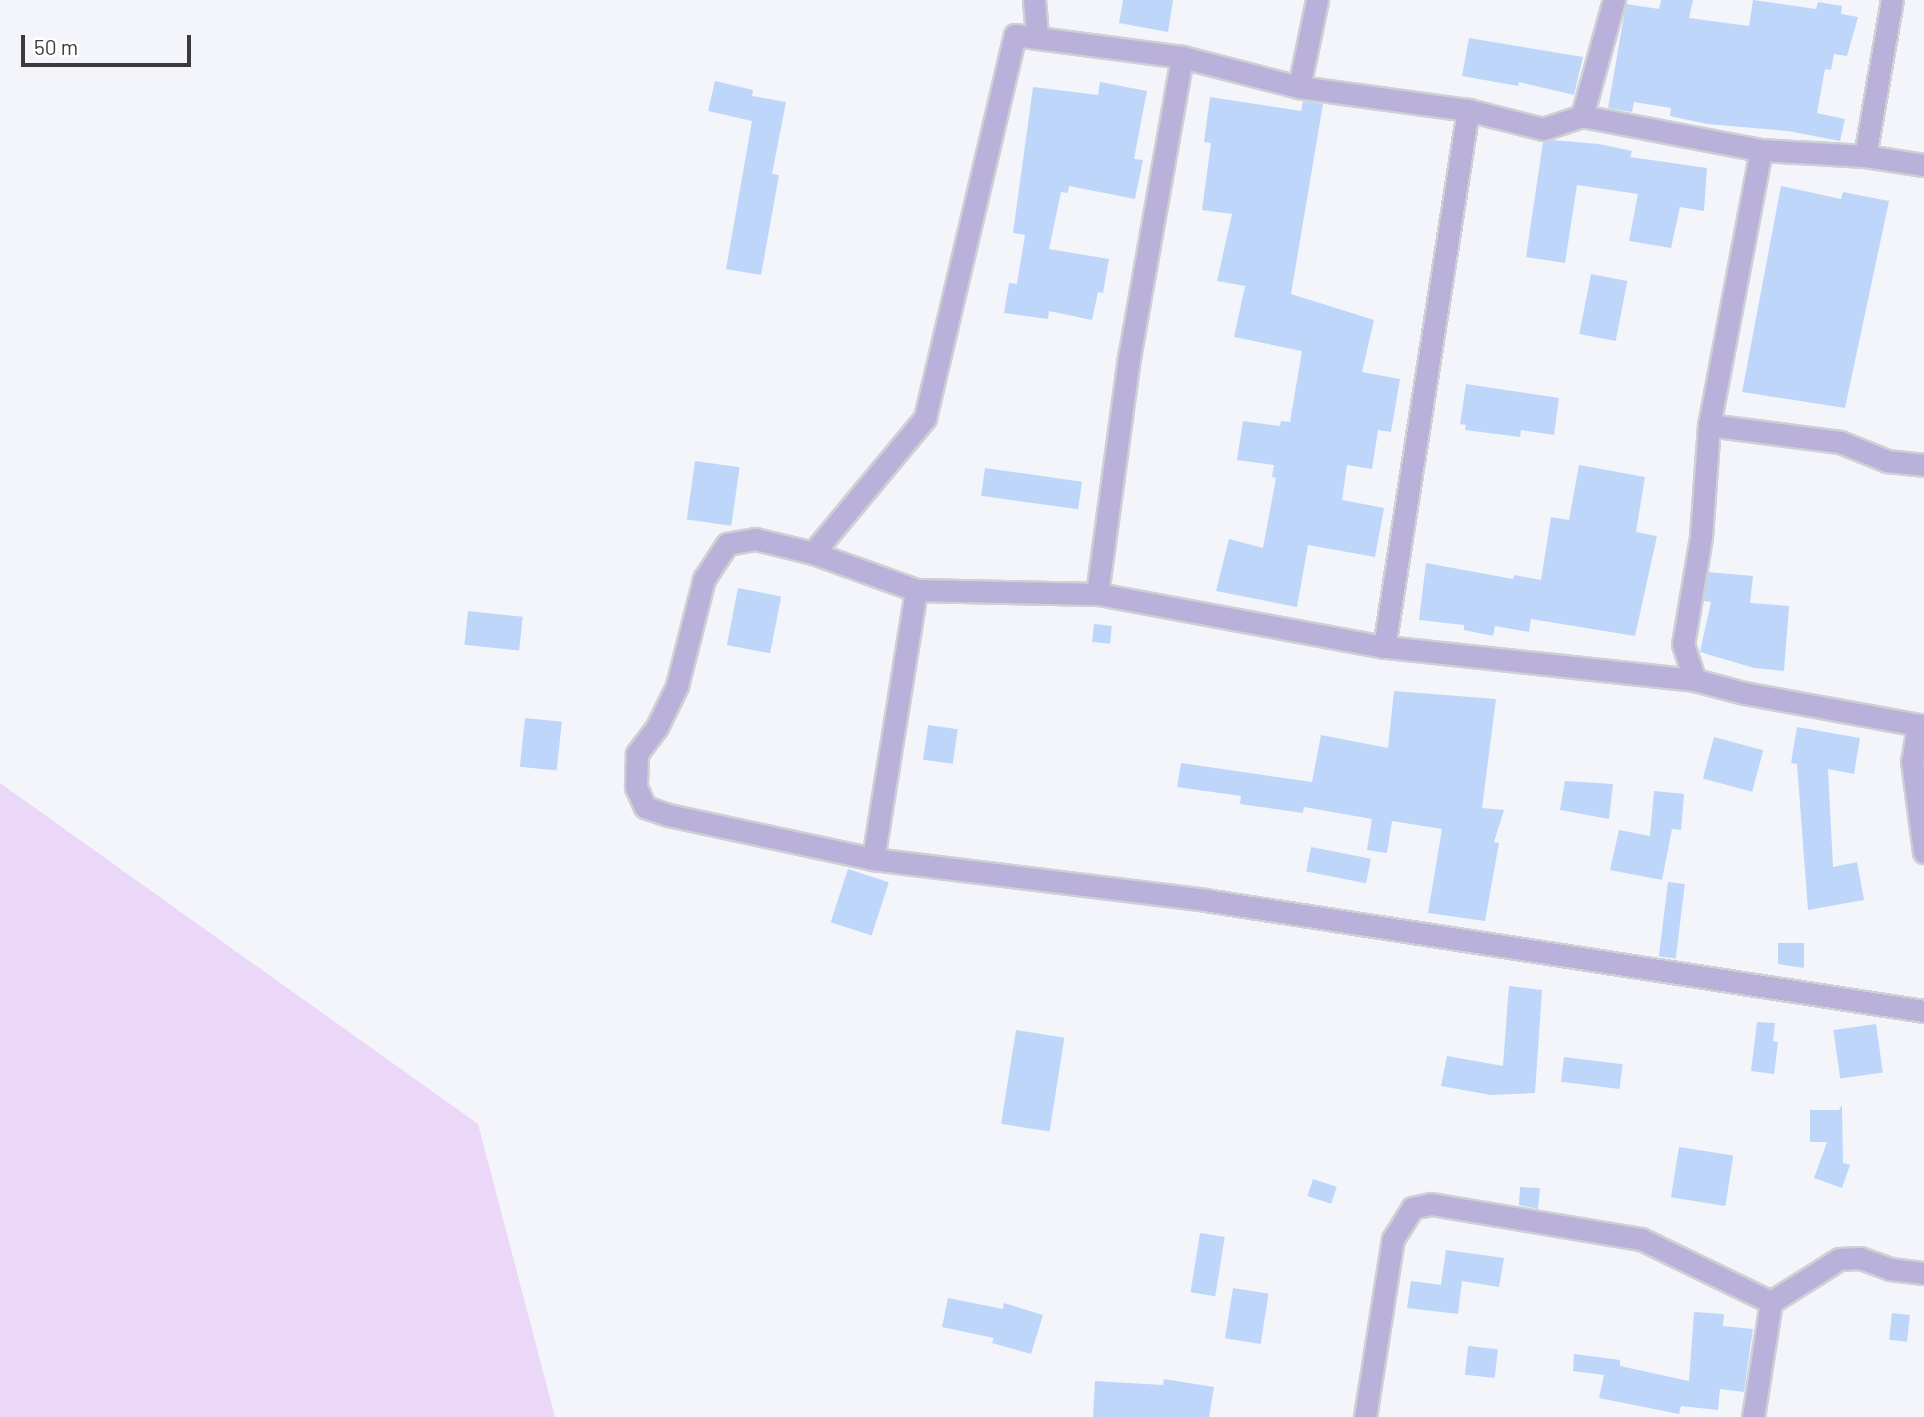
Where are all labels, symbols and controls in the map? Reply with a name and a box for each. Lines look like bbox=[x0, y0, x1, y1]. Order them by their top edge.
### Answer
scale bar bbox=[24, 21, 194, 65]
text: 50 m bbox=[34, 34, 78, 59]

